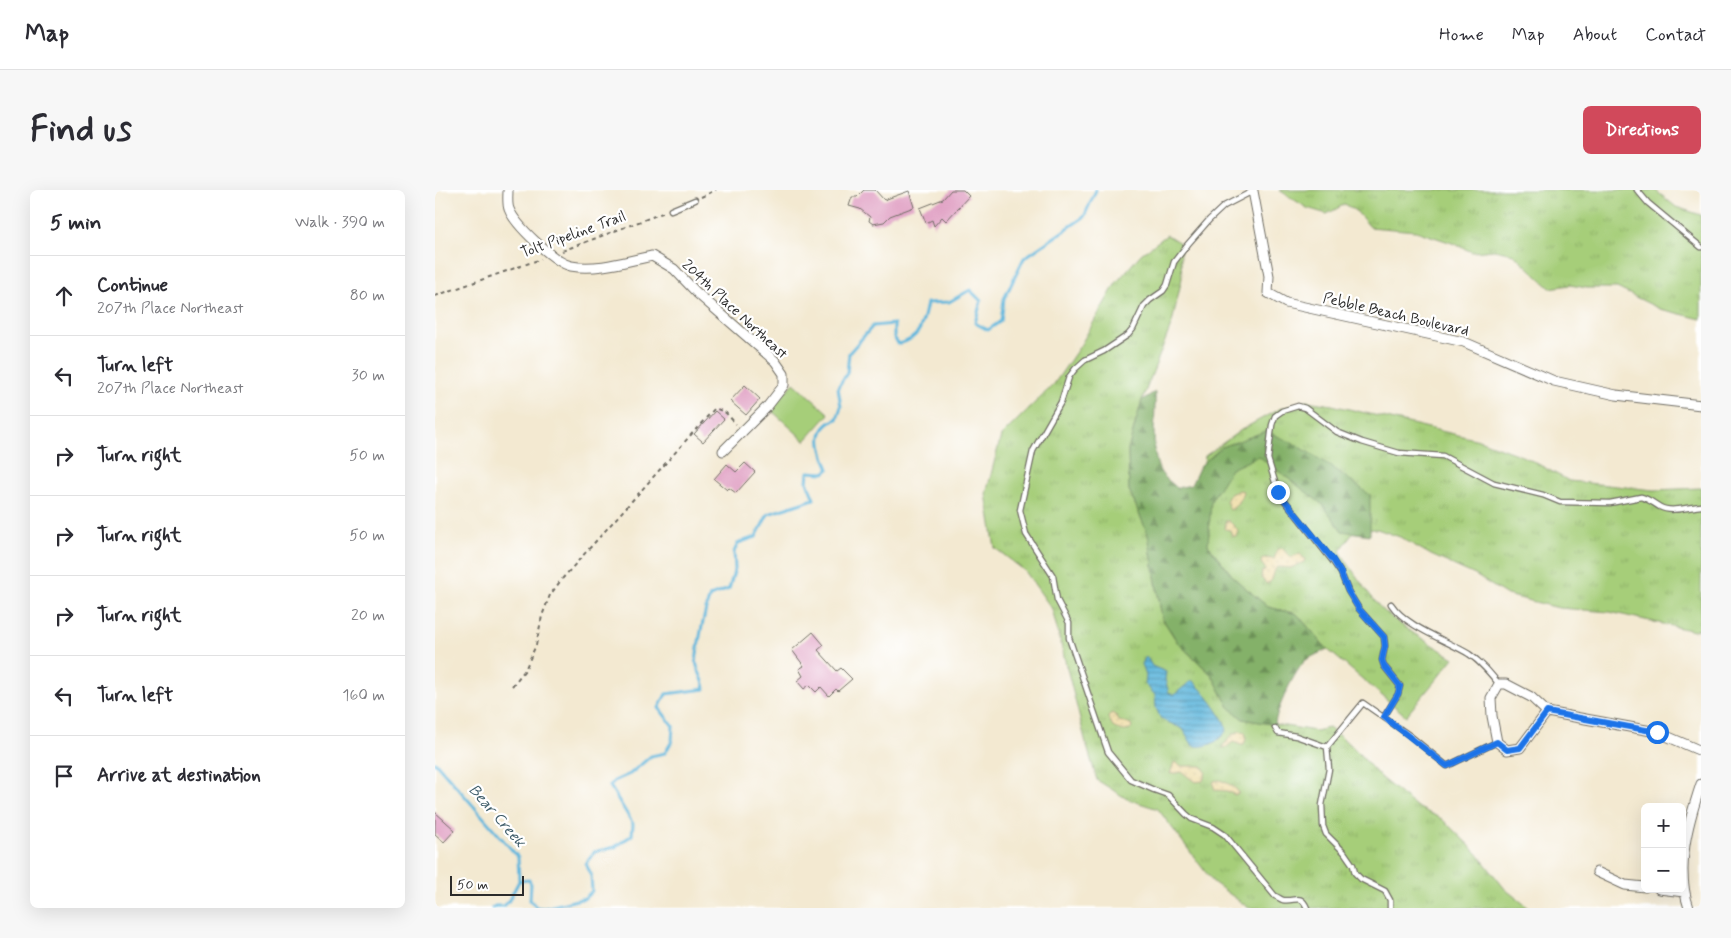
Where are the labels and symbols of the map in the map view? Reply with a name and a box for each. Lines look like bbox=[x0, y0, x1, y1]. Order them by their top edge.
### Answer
street label: Tolt Pipeline Trail bbox=[518, 207, 629, 263]
street label: 204th Place Northeast bbox=[677, 255, 792, 364]
street label: Pebble Beach Boulevard bbox=[1321, 288, 1471, 341]
route end bbox=[1267, 481, 1290, 504]
route start bbox=[1646, 721, 1669, 744]
water label: Bear Creek bbox=[464, 780, 531, 853]
scale bar bbox=[450, 873, 524, 896]

